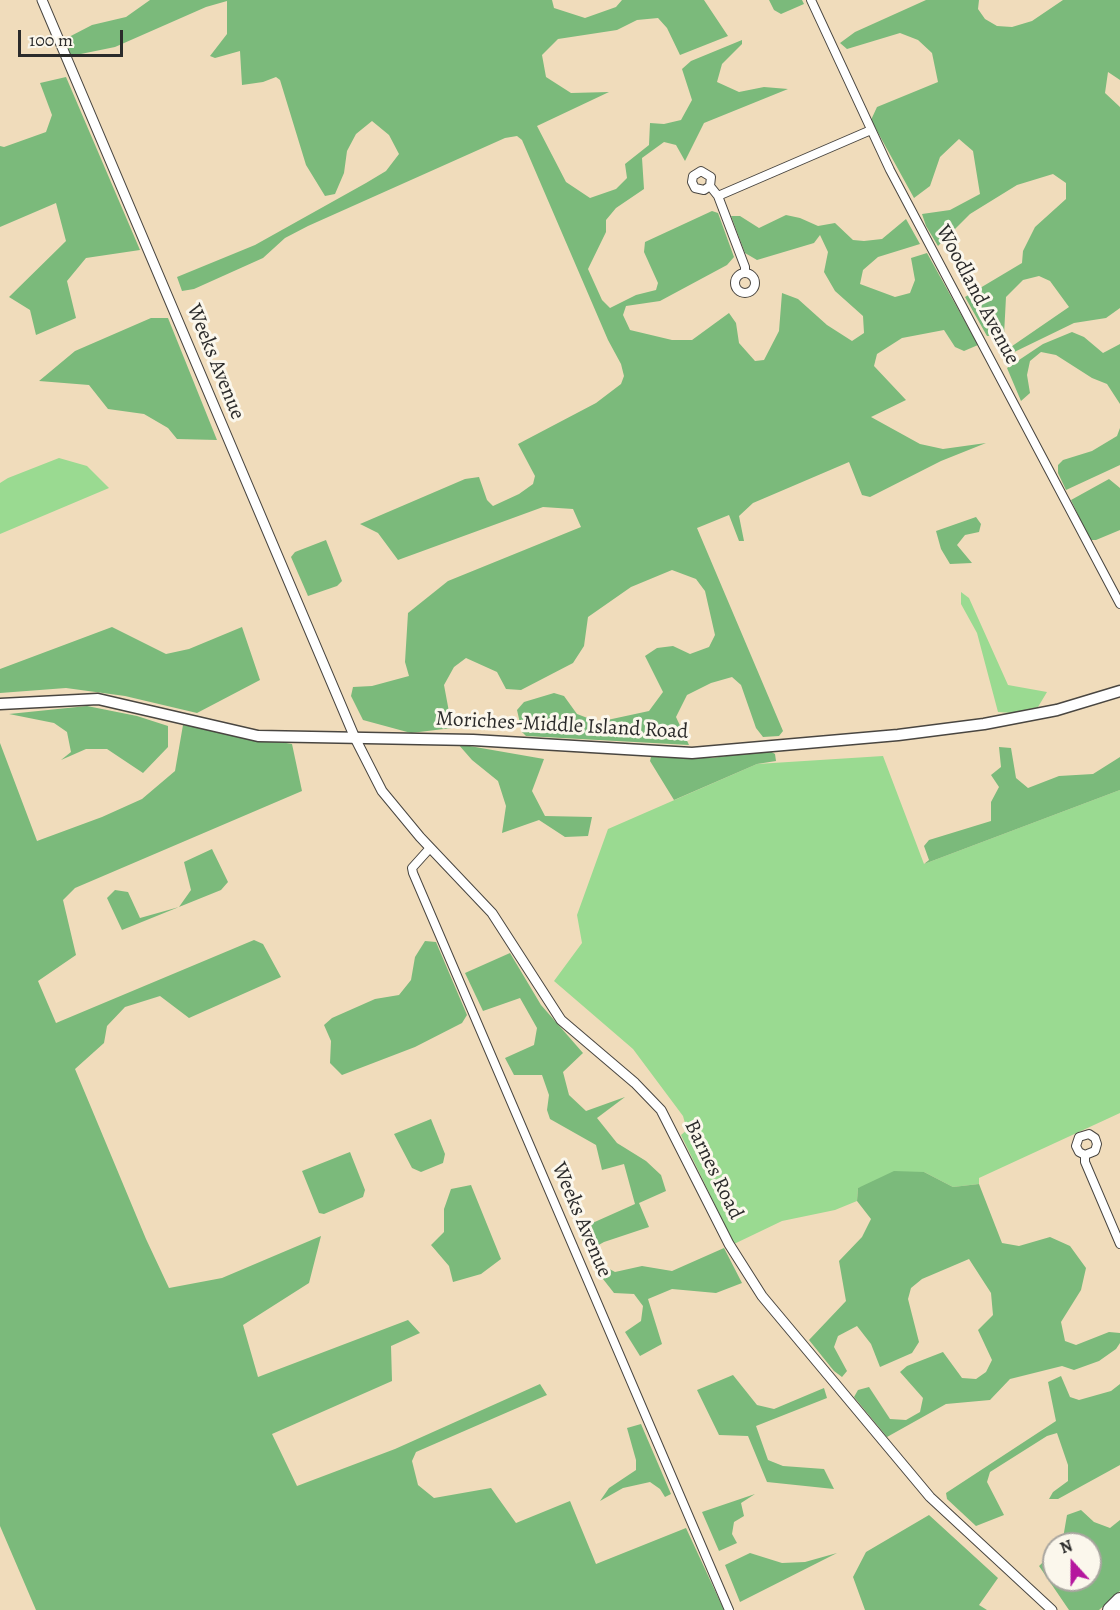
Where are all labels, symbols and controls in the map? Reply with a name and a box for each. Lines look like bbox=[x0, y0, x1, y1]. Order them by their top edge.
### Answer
scale bar bbox=[21, 18, 126, 56]
text: 100 m bbox=[29, 28, 73, 52]
street label: Woodland Avenue bbox=[930, 221, 1024, 369]
street label: Weeks Avenue bbox=[180, 301, 250, 423]
street label: Moriches-Middle Island Road bbox=[435, 707, 689, 745]
street label: Barnes Road bbox=[678, 1116, 748, 1224]
street label: Weeks Avenue bbox=[545, 1159, 617, 1281]
north arrow bbox=[1042, 1532, 1102, 1592]
text: N bbox=[1057, 1535, 1076, 1559]

